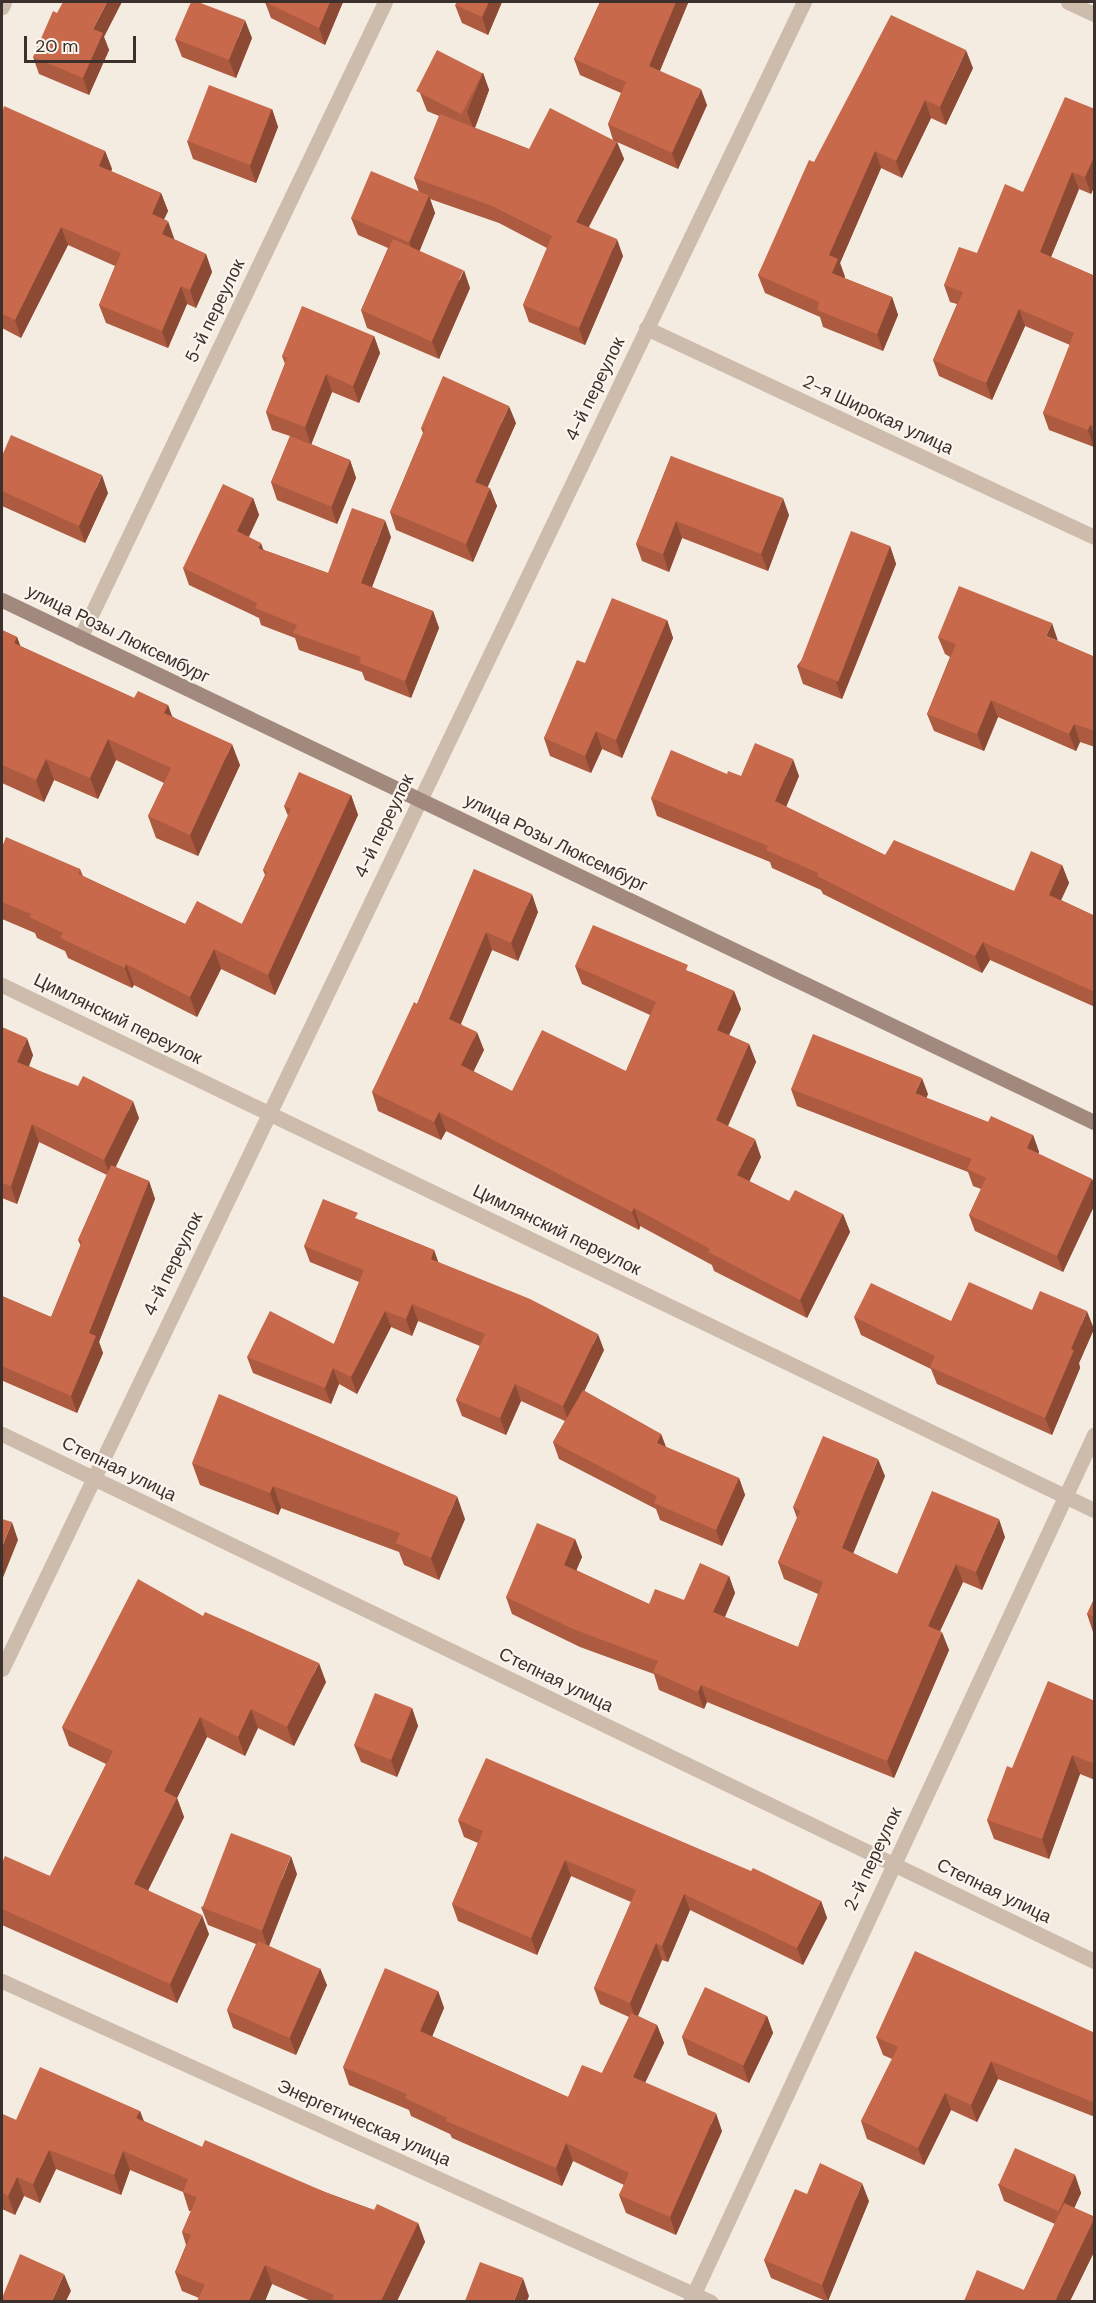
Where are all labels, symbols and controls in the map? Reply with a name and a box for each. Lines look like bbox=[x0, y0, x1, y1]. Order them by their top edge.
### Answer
scale bar bbox=[27, 24, 140, 62]
text: 20 m bbox=[35, 34, 78, 58]
street label: 5-й переулок bbox=[181, 256, 249, 366]
street label: 4-й переулок bbox=[561, 334, 629, 444]
street label: 2-я Широкая улица bbox=[799, 371, 957, 459]
street label: улица Розы Люксембург bbox=[23, 580, 213, 688]
street label: 4-й переулок bbox=[350, 771, 418, 881]
street label: улица Розы Люксембург bbox=[461, 789, 651, 897]
street label: Цимлянский переулок bbox=[30, 969, 206, 1069]
street label: Цимлянский переулок bbox=[469, 1180, 645, 1280]
street label: 4-й переулок bbox=[139, 1209, 207, 1319]
street label: Степная улица bbox=[58, 1432, 180, 1506]
street label: Степная улица bbox=[495, 1643, 617, 1717]
street label: 2-й переулок bbox=[840, 1804, 906, 1914]
street label: Степная улица bbox=[933, 1854, 1055, 1928]
street label: Энергетическая улица bbox=[274, 2075, 454, 2171]

